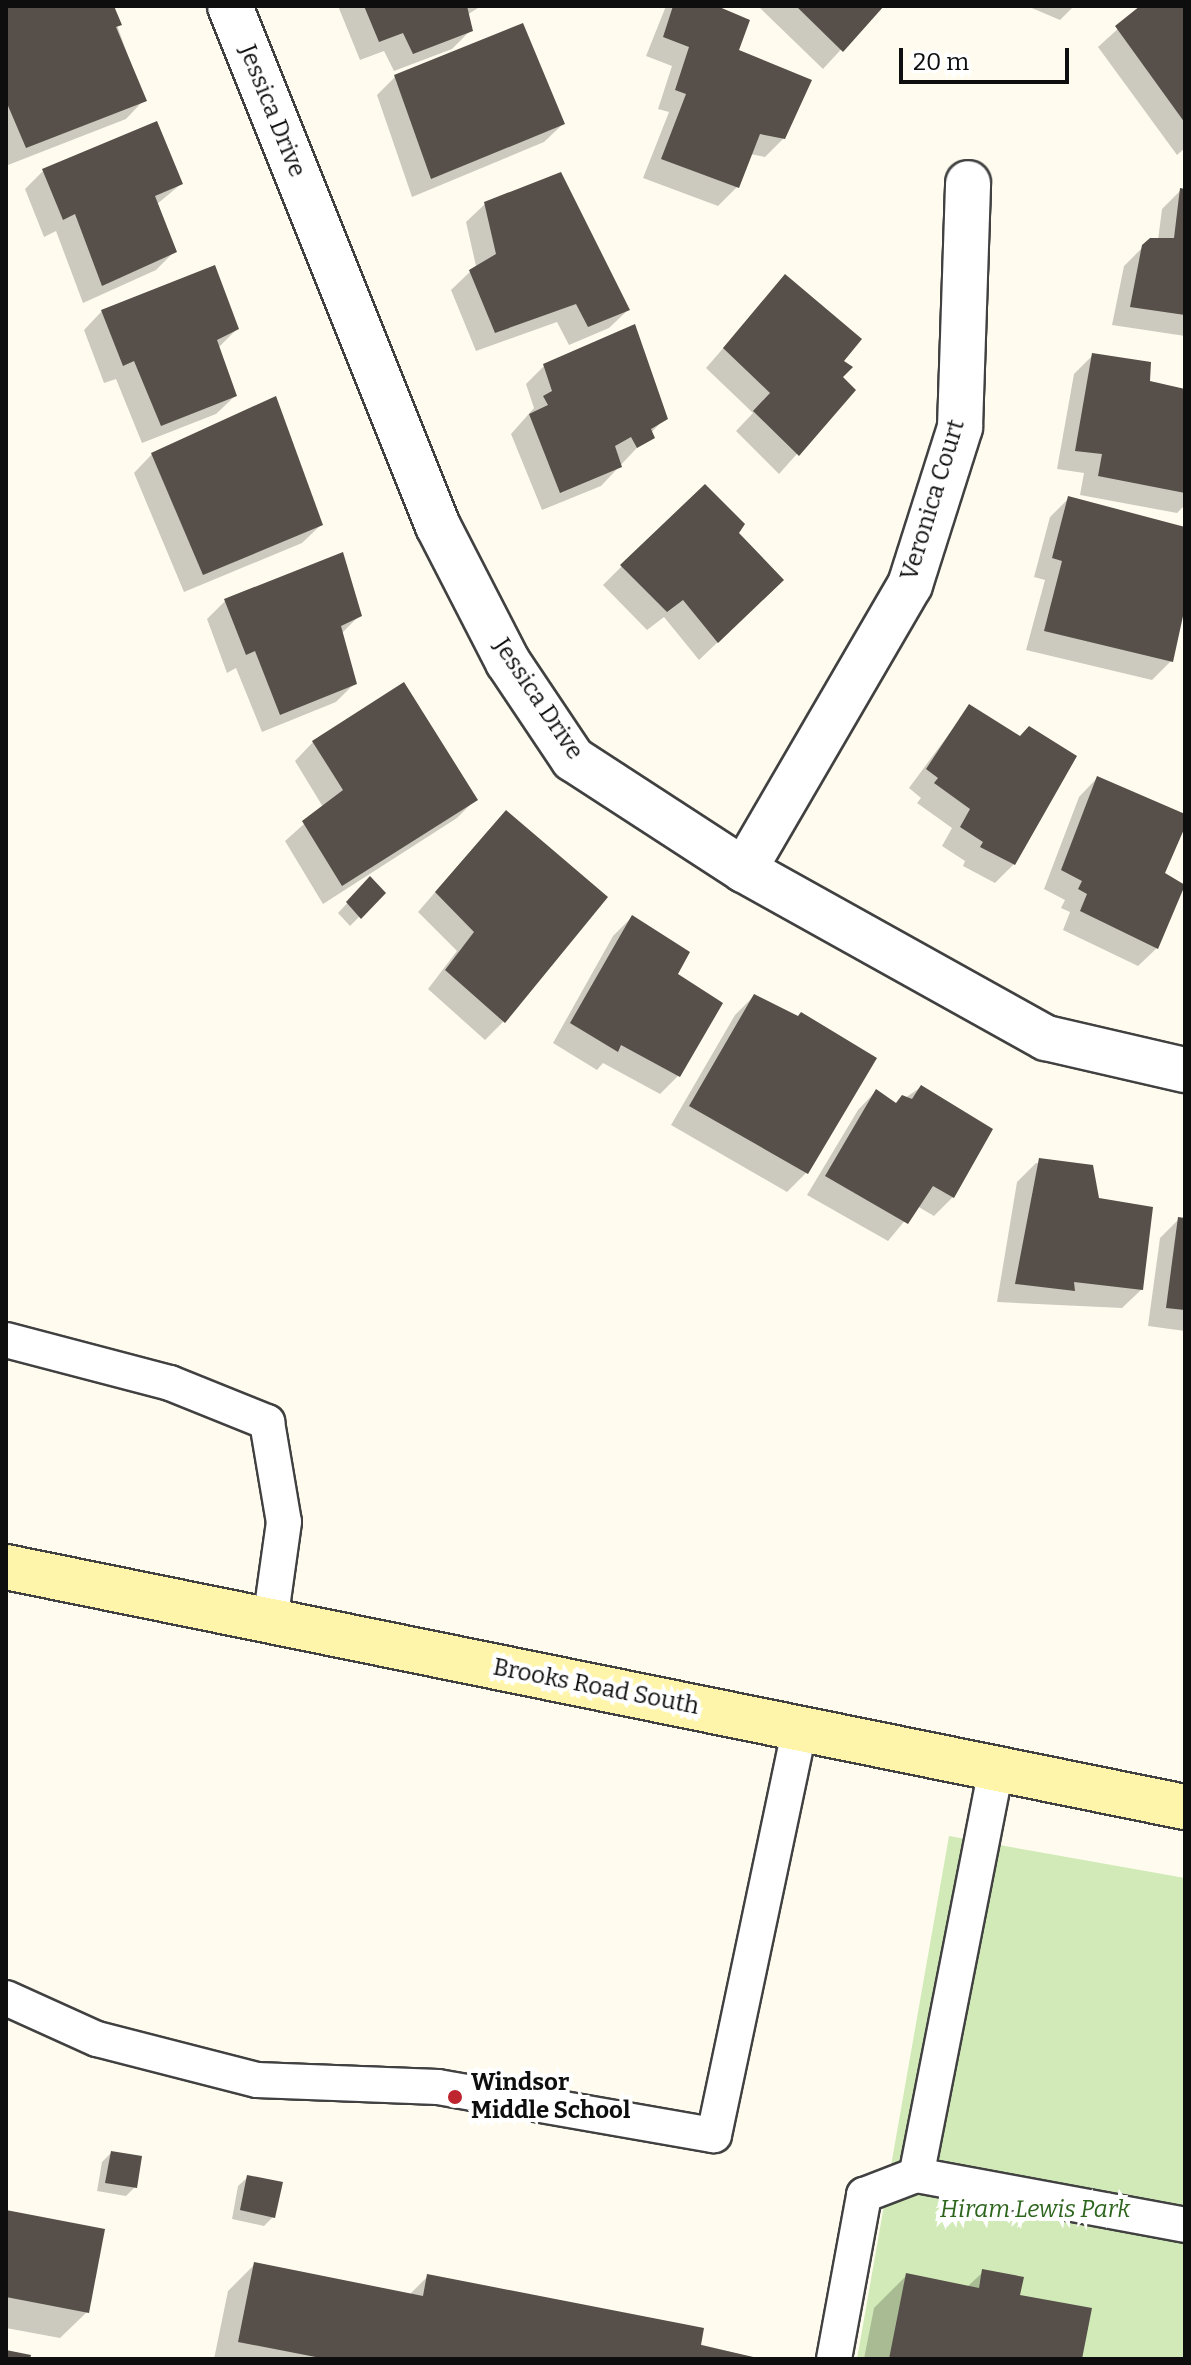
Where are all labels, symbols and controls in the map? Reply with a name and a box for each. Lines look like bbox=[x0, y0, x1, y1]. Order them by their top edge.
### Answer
scale bar bbox=[903, 32, 1073, 82]
street label: Jessica Drive bbox=[232, 41, 312, 181]
text: 20 m bbox=[913, 48, 969, 76]
street label: Veronica Court bbox=[895, 416, 971, 584]
street label: Jessica Drive bbox=[487, 633, 589, 765]
street label: Brooks Road South bbox=[491, 1653, 701, 1721]
place label: Windsor Middle School bbox=[471, 2069, 630, 2125]
marker: Windsor Middle School bbox=[446, 2088, 464, 2106]
park label: Hiram Lewis Park bbox=[940, 2196, 1130, 2224]

